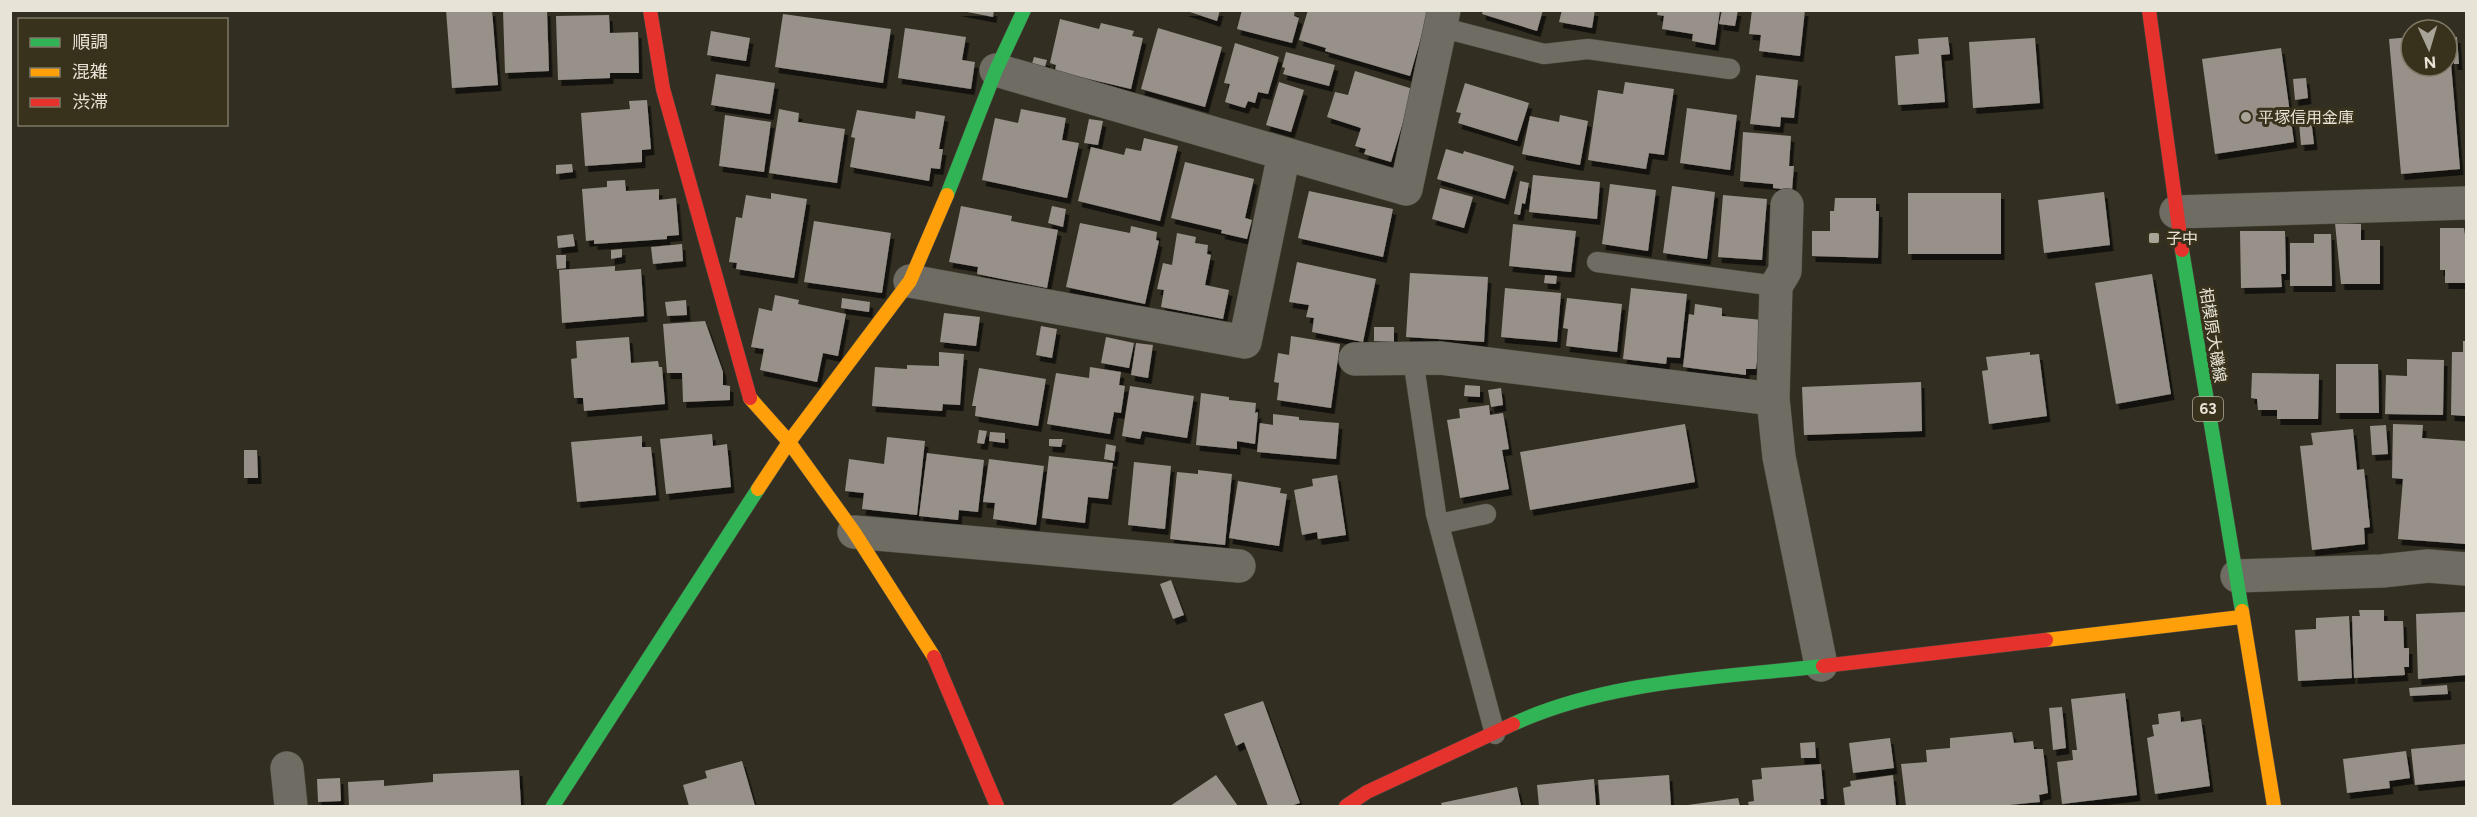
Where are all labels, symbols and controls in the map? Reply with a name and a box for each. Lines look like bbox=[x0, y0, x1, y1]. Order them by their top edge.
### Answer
legend bbox=[18, 18, 228, 126]
north arrow bbox=[2399, 18, 2459, 78]
text: 順調 bbox=[72, 31, 108, 53]
text: N bbox=[2423, 53, 2437, 72]
text: 混雑 bbox=[72, 61, 108, 83]
text: 渋滞 bbox=[72, 91, 108, 113]
place label: 平塚信用金庫 bbox=[2258, 108, 2354, 127]
marker: 平塚信用金庫 bbox=[2239, 110, 2253, 124]
place label: 子中 bbox=[2166, 229, 2198, 248]
marker: 子中 bbox=[2147, 231, 2161, 245]
street label: 相模原大磯線 bbox=[2196, 286, 2230, 384]
road number: 63 bbox=[2193, 397, 2223, 421]

